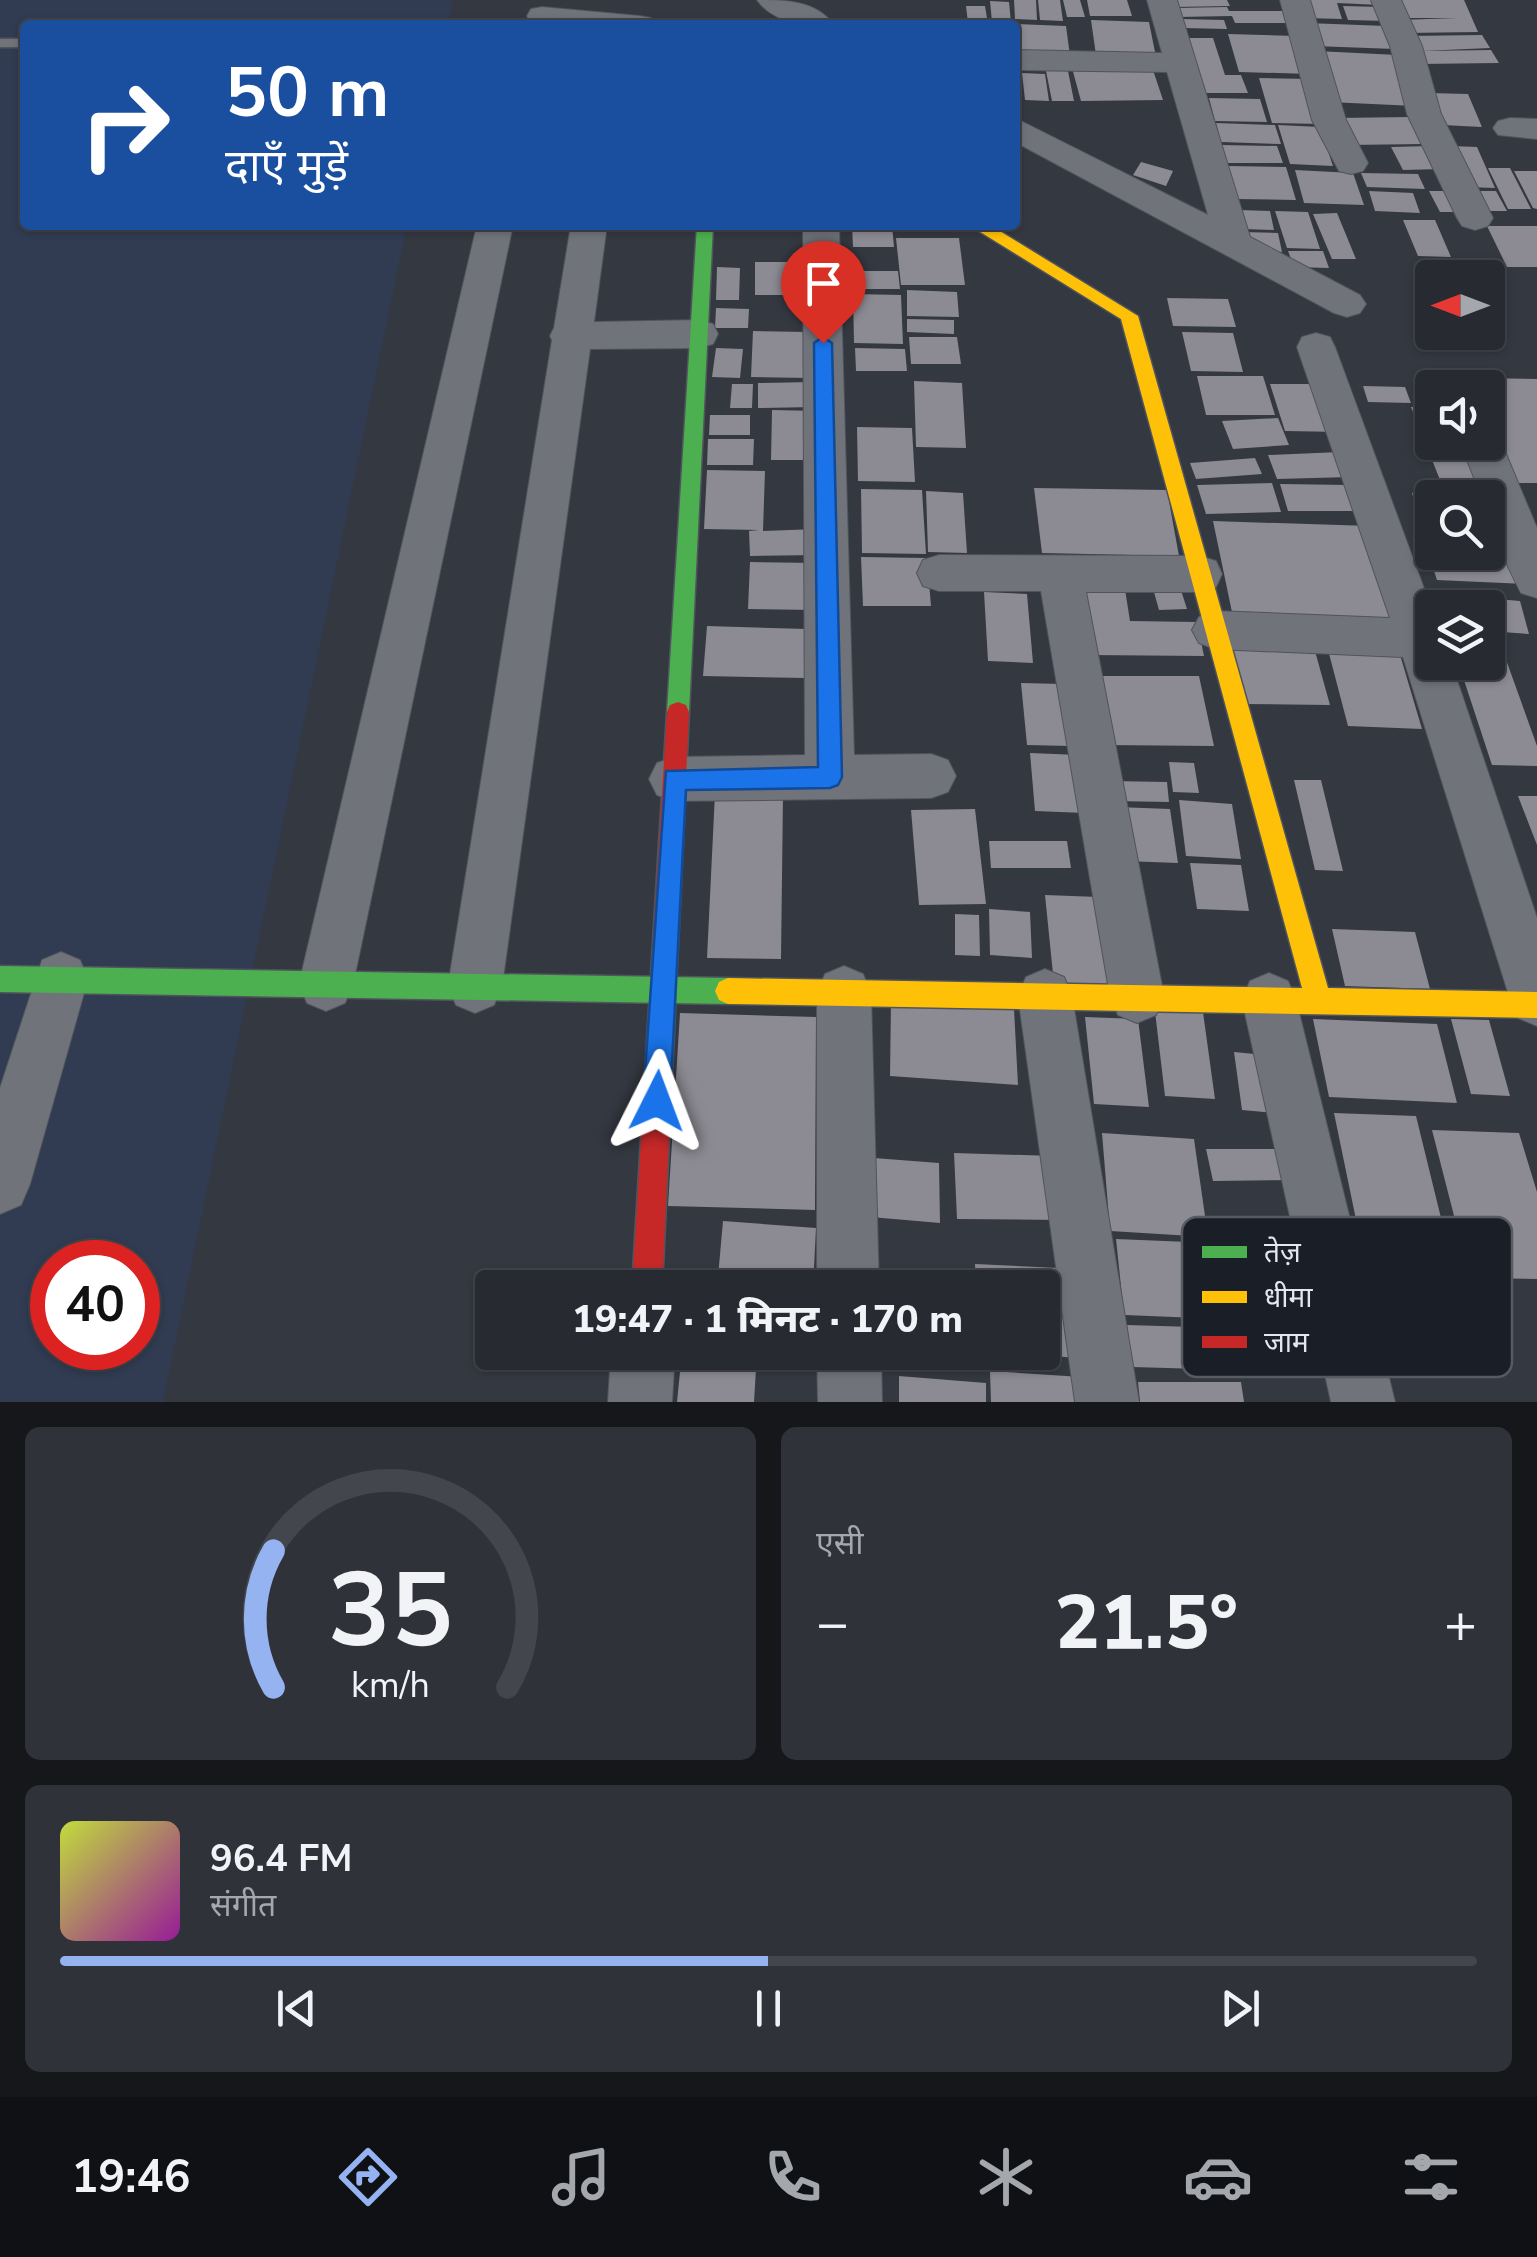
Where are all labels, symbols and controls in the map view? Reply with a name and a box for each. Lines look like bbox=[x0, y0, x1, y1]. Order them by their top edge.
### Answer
text: 50 m bbox=[225, 45, 389, 141]
icon: right bbox=[60, 60, 190, 190]
text: दाएँ मुड़ें bbox=[225, 136, 348, 197]
pin bbox=[781, 241, 866, 344]
icon: arrive bbox=[796, 256, 851, 311]
north arrow bbox=[1415, 260, 1505, 350]
map controls bbox=[1415, 260, 1505, 680]
button: sound bbox=[1415, 370, 1505, 460]
button: search bbox=[1415, 480, 1505, 570]
button: layers bbox=[1415, 590, 1505, 680]
position arrow bbox=[605, 1049, 709, 1153]
legend bbox=[1182, 1217, 1512, 1377]
text: तेज़ bbox=[1264, 1234, 1302, 1272]
speed limit sign: 40 bbox=[30, 1240, 160, 1370]
text: धीमा bbox=[1264, 1279, 1313, 1317]
text: 19:47 · 1 मिनट · 170 m bbox=[572, 1294, 963, 1345]
text: जाम bbox=[1264, 1324, 1310, 1362]
text: एसी bbox=[816, 1522, 864, 1565]
text: 35 bbox=[328, 1540, 453, 1682]
text: 21.5° bbox=[1055, 1572, 1238, 1674]
text: − bbox=[816, 1586, 849, 1661]
text: + bbox=[1444, 1586, 1477, 1661]
text: km/h bbox=[351, 1661, 430, 1710]
text: 96.4 FM bbox=[210, 1833, 352, 1884]
text: संगीत bbox=[210, 1884, 276, 1927]
icon: previous bbox=[269, 1981, 324, 2036]
icon: pause bbox=[741, 1981, 796, 2036]
icon: next bbox=[1213, 1981, 1268, 2036]
icon: directions bbox=[333, 2142, 403, 2212]
icon: music bbox=[546, 2142, 616, 2212]
icon: phone bbox=[758, 2142, 828, 2212]
icon: climate bbox=[971, 2142, 1041, 2212]
icon: car bbox=[1183, 2142, 1253, 2212]
icon: filters bbox=[1396, 2142, 1466, 2212]
text: 19:46 bbox=[71, 2147, 190, 2208]

